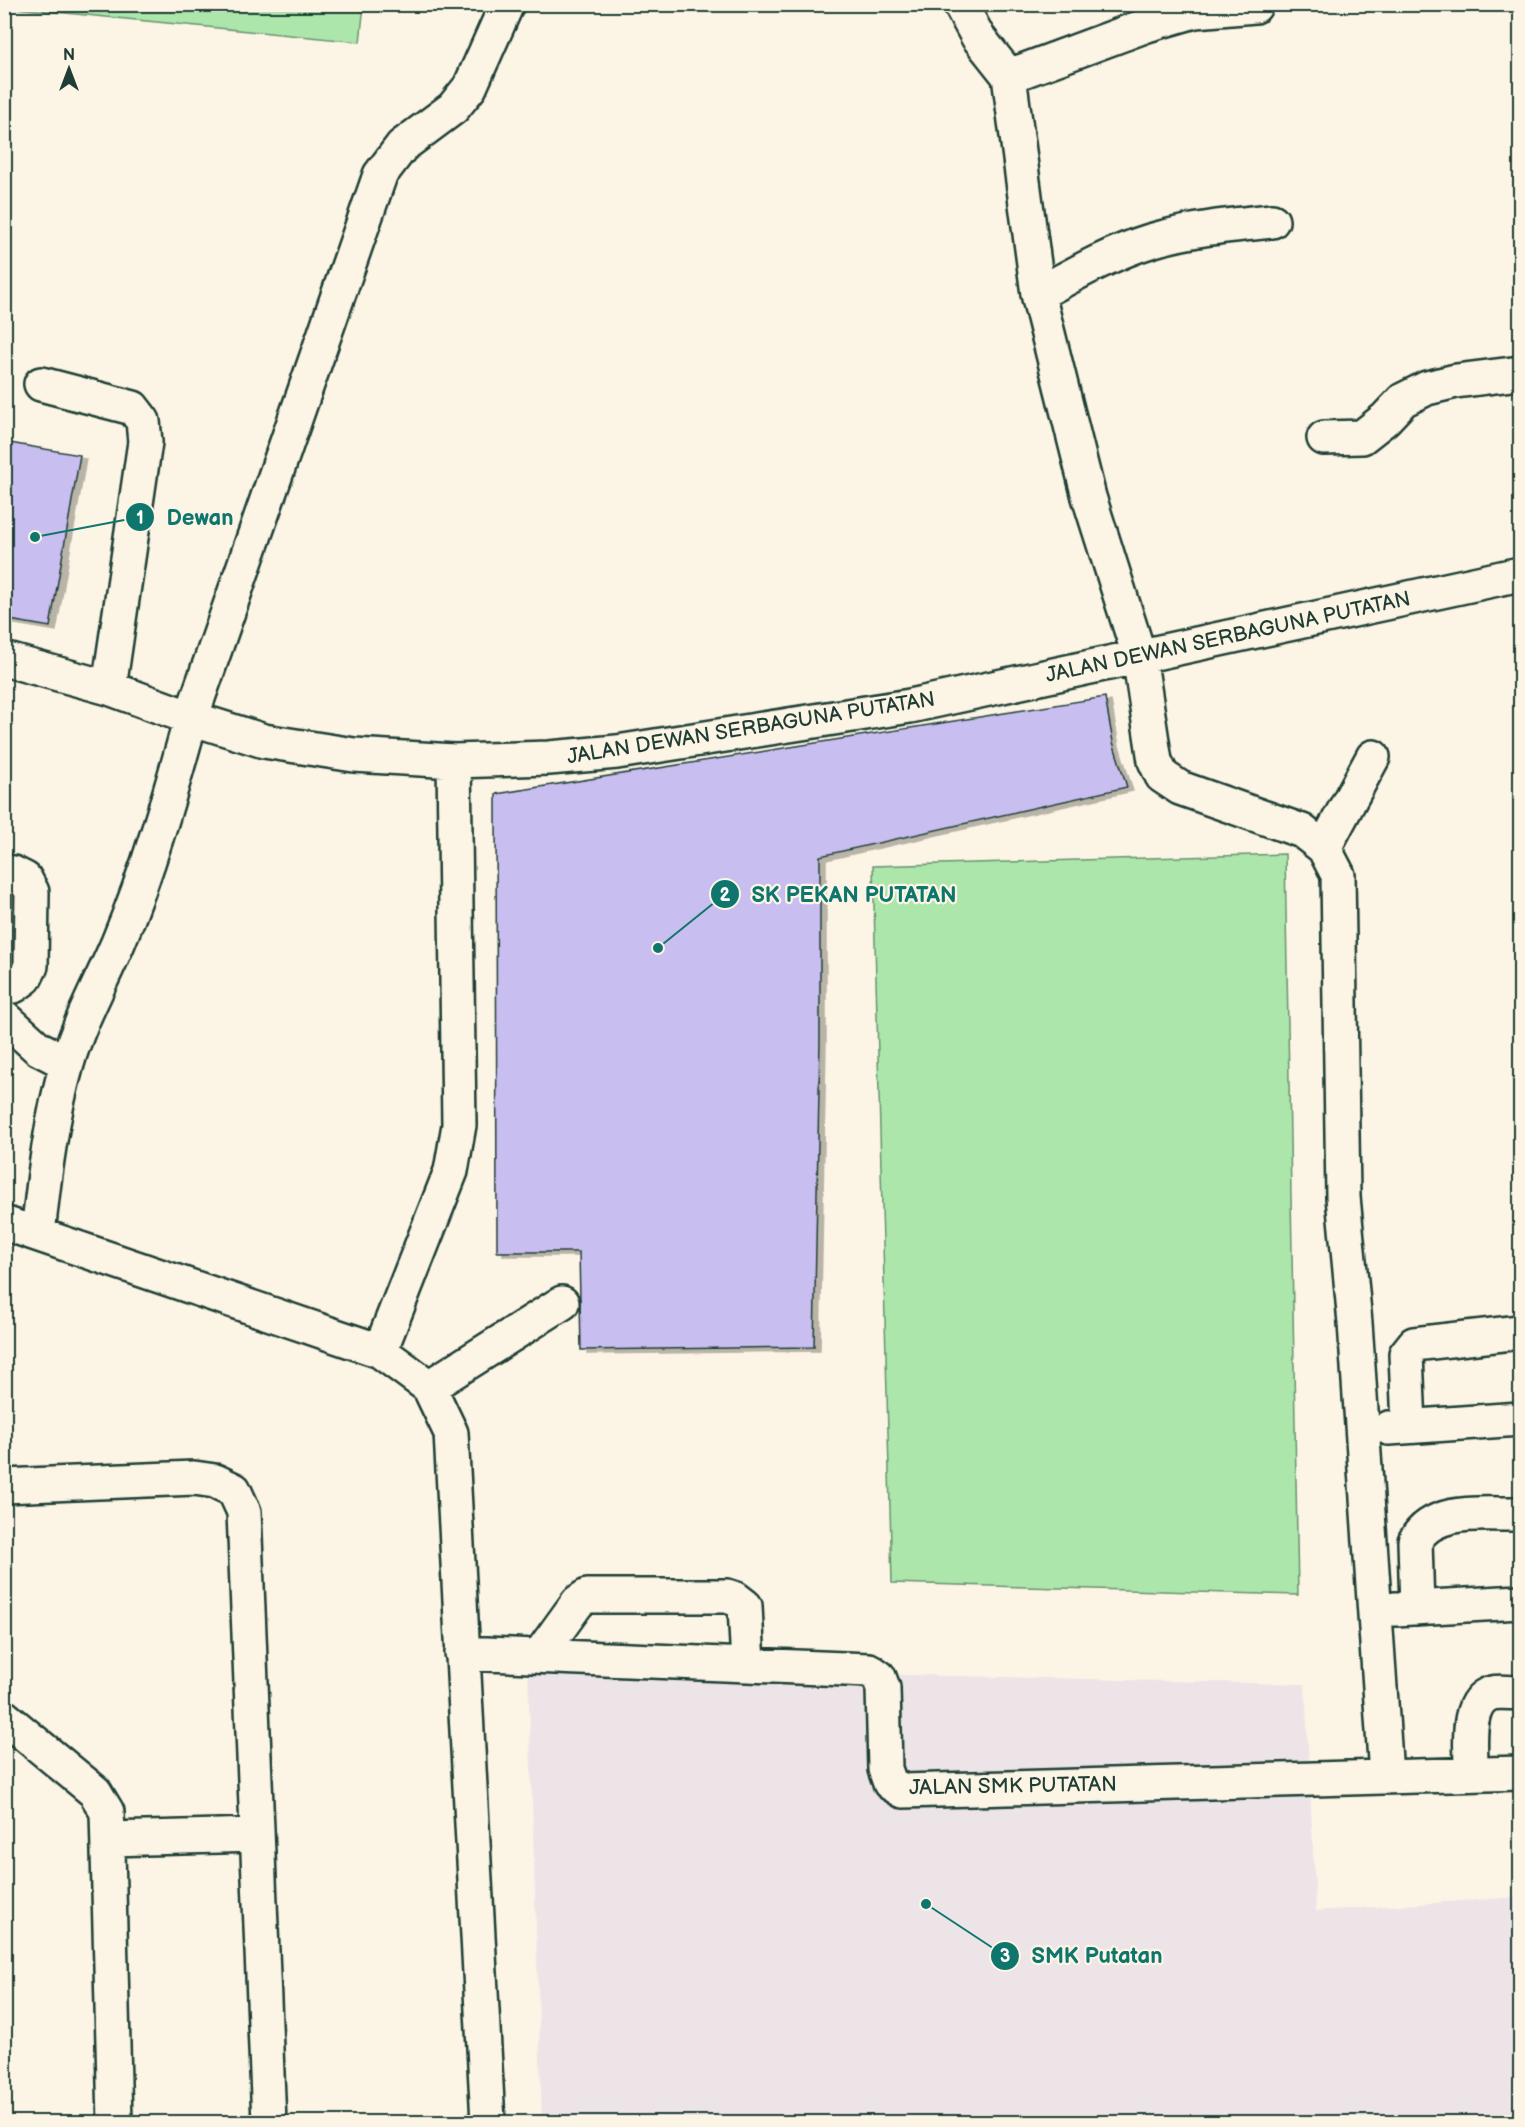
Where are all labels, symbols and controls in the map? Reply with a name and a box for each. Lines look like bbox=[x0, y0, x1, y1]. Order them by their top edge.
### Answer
north arrow bbox=[39, 39, 99, 99]
text: N bbox=[63, 46, 75, 65]
callout: Dewan bbox=[125, 497, 246, 537]
text: Dewan bbox=[166, 505, 234, 532]
text: 1 bbox=[136, 508, 144, 529]
street label: JALAN DEWAN SERBAGUNA PUTATAN bbox=[1043, 586, 1413, 688]
street label: JALAN DEWAN SERBAGUNA PUTATAN bbox=[565, 687, 937, 769]
callout: SK PEKAN PUTATAN bbox=[710, 874, 968, 914]
text: SK PEKAN PUTATAN bbox=[752, 882, 956, 909]
text: 2 bbox=[720, 885, 731, 906]
street label: JALAN SMK PUTATAN bbox=[909, 1772, 1117, 1800]
callout: SMK Putatan bbox=[990, 1936, 1175, 1976]
text: SMK Putatan bbox=[1032, 1943, 1162, 1970]
text: 3 bbox=[1000, 1946, 1010, 1967]

